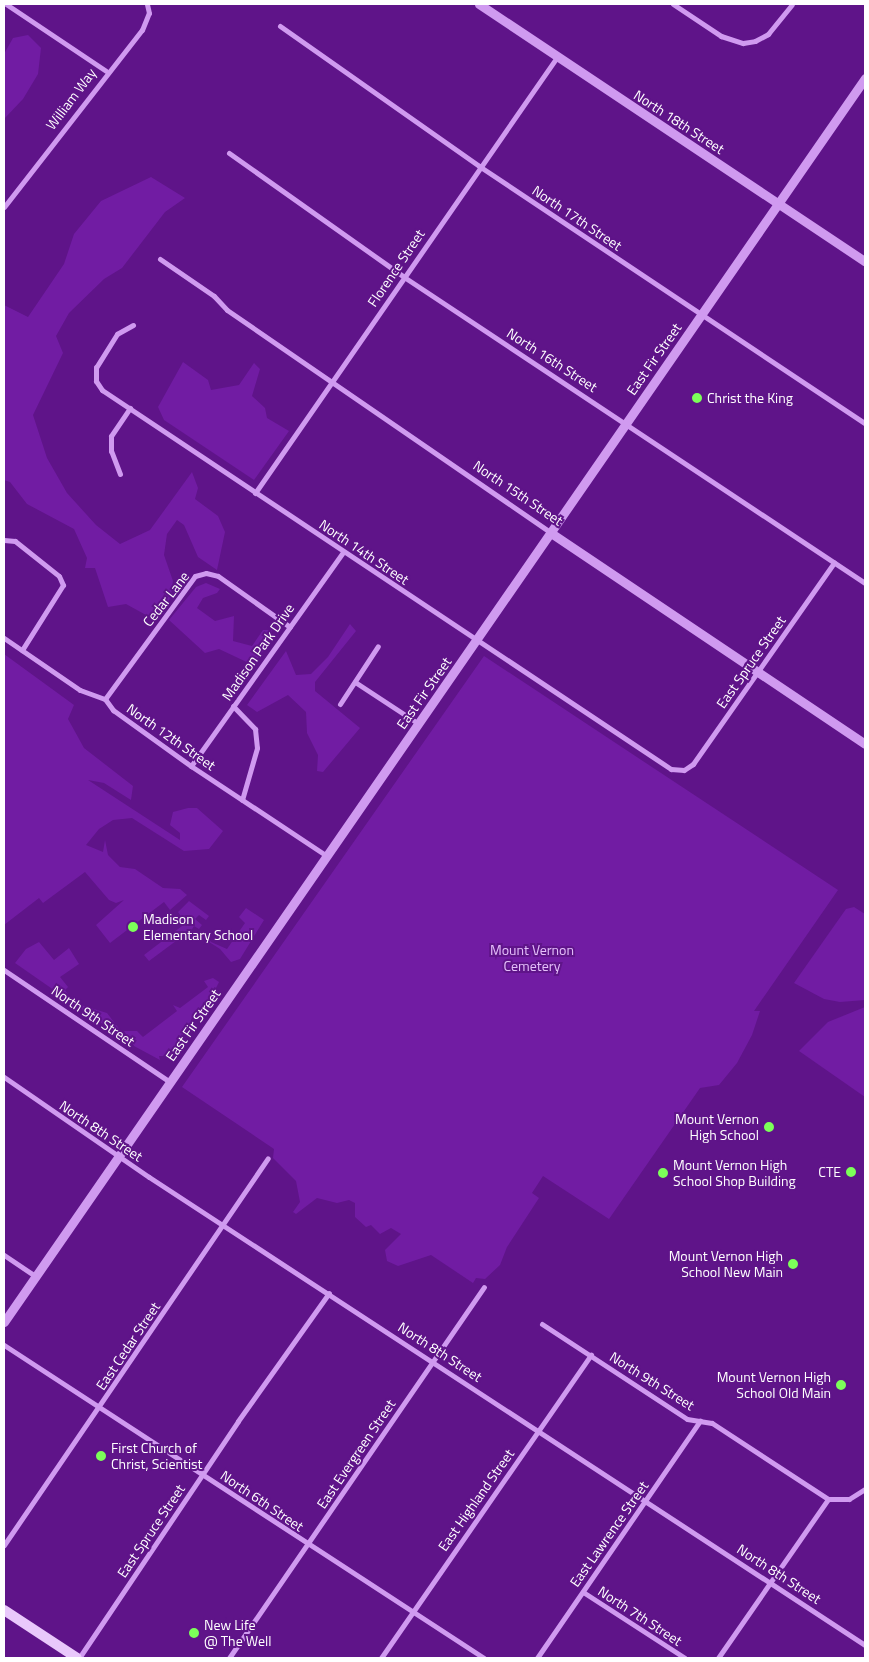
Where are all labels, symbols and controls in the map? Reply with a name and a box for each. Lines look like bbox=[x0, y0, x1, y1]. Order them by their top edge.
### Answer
street label: William Way bbox=[42, 65, 100, 133]
street label: North 18th Street bbox=[631, 87, 727, 157]
street label: North 17th Street bbox=[529, 182, 625, 254]
street label: Florence Street bbox=[364, 226, 428, 310]
street label: East Fir Street bbox=[623, 320, 685, 398]
street label: North 16th Street bbox=[504, 325, 600, 395]
place label: Christ the King bbox=[707, 390, 793, 406]
marker: Christ the King bbox=[691, 392, 703, 404]
street label: North 15th Street bbox=[470, 457, 566, 529]
street label: North 14th Street bbox=[316, 516, 412, 588]
street label: Cedar Lane bbox=[139, 568, 193, 630]
street label: Madison Park Drive bbox=[218, 600, 298, 704]
street label: East Spruce Street bbox=[713, 613, 789, 711]
street label: East Fir Street bbox=[393, 654, 455, 732]
street label: North 12th Street bbox=[123, 700, 219, 774]
place label: Madison Elementary School bbox=[143, 911, 253, 944]
marker: Madison Elementary School bbox=[127, 921, 139, 933]
park label: Mount Vernon Cemetery bbox=[490, 942, 574, 974]
street label: North 9th Street bbox=[48, 982, 138, 1050]
street label: East Fir Street bbox=[162, 986, 224, 1064]
street label: North 8th Street bbox=[56, 1097, 146, 1165]
place label: Mount Vernon High School bbox=[675, 1111, 759, 1144]
marker: Mount Vernon High School bbox=[763, 1121, 775, 1133]
place label: Mount Vernon High School Shop Building bbox=[673, 1157, 796, 1190]
place label: CTE bbox=[818, 1164, 841, 1180]
marker: CTE bbox=[845, 1166, 857, 1178]
marker: Mount Vernon High School Shop Building bbox=[657, 1167, 669, 1179]
place label: Mount Vernon High School New Main bbox=[669, 1248, 783, 1280]
marker: Mount Vernon High School New Main bbox=[787, 1258, 799, 1270]
street label: East Cedar Street bbox=[92, 1299, 164, 1393]
street label: North 8th Street bbox=[395, 1319, 485, 1385]
street label: North 9th Street bbox=[607, 1348, 697, 1414]
place label: Mount Vernon High School Old Main bbox=[717, 1369, 831, 1401]
marker: Mount Vernon High School Old Main bbox=[835, 1379, 847, 1391]
street label: East Evergreen Street bbox=[313, 1396, 399, 1512]
place label: First Church of Christ, Scientist bbox=[111, 1440, 202, 1472]
street label: East Highland Street bbox=[434, 1446, 518, 1554]
marker: First Church of Christ, Scientist bbox=[95, 1450, 107, 1462]
street label: North 6th Street bbox=[217, 1467, 307, 1535]
street label: East Lawrence Street bbox=[566, 1478, 652, 1590]
street label: East Spruce Street bbox=[114, 1481, 188, 1581]
street label: North 8th Street bbox=[734, 1541, 824, 1607]
street label: North 7th Street bbox=[595, 1583, 685, 1649]
place label: New Life @ The Well bbox=[204, 1617, 271, 1650]
marker: New Life @ The Well bbox=[188, 1627, 200, 1639]

